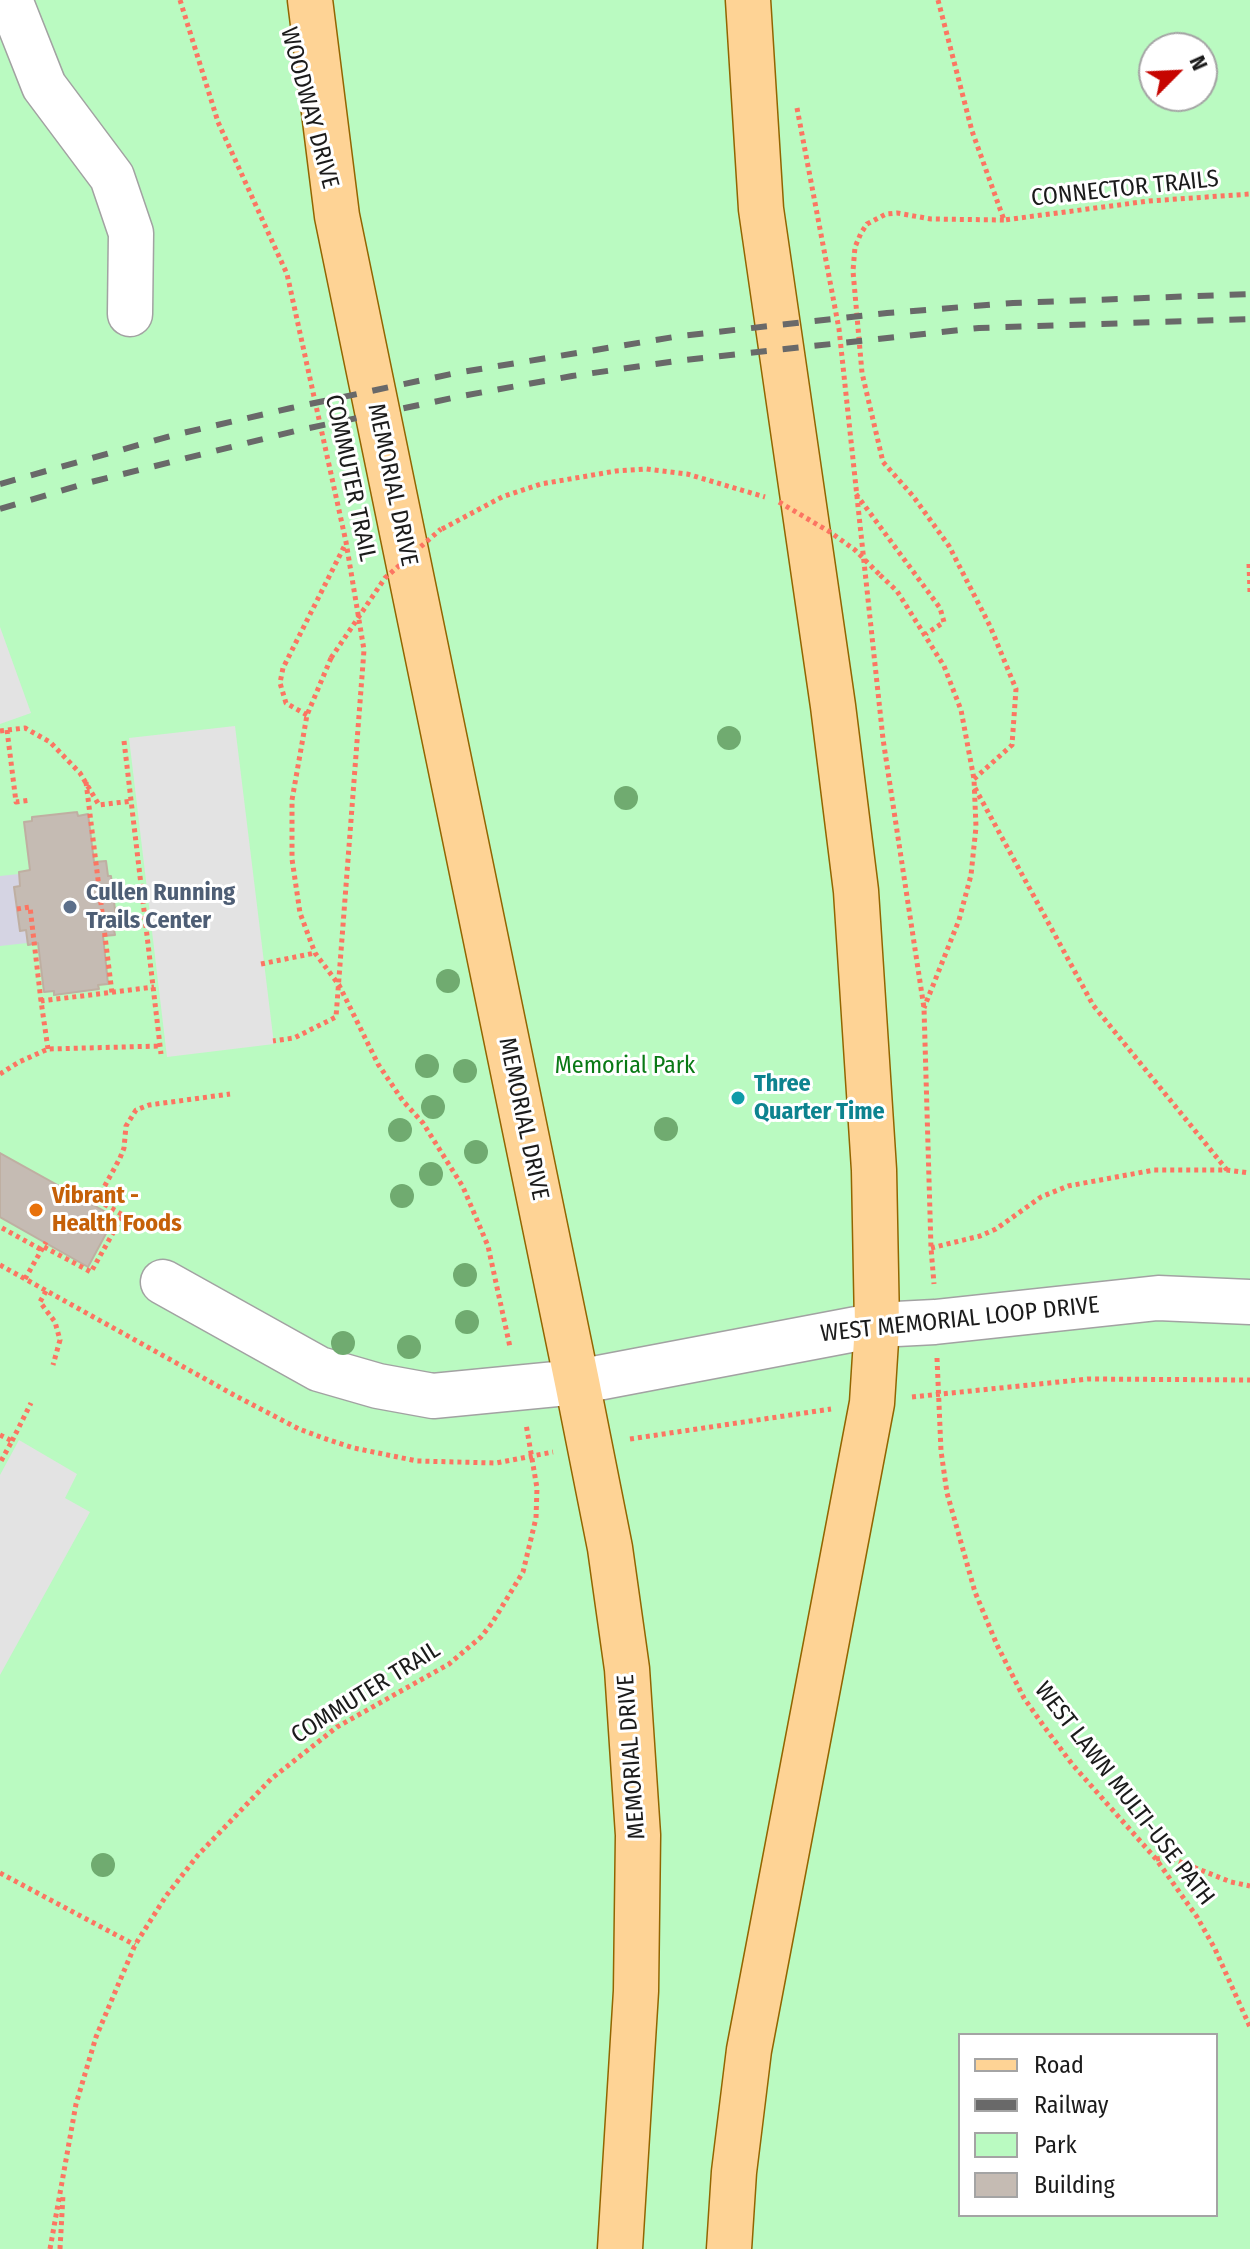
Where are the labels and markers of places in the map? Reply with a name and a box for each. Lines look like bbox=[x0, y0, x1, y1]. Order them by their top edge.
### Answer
place label: Cullen Running Trails Center bbox=[86, 879, 235, 935]
marker: Cullen Running Trails Center bbox=[61, 898, 79, 916]
place label: Three Quarter Time bbox=[754, 1070, 885, 1126]
marker: Three Quarter Time bbox=[729, 1089, 747, 1107]
place label: Vibrant - Health Foods bbox=[52, 1182, 182, 1238]
marker: Vibrant - Health Foods bbox=[27, 1201, 45, 1219]

